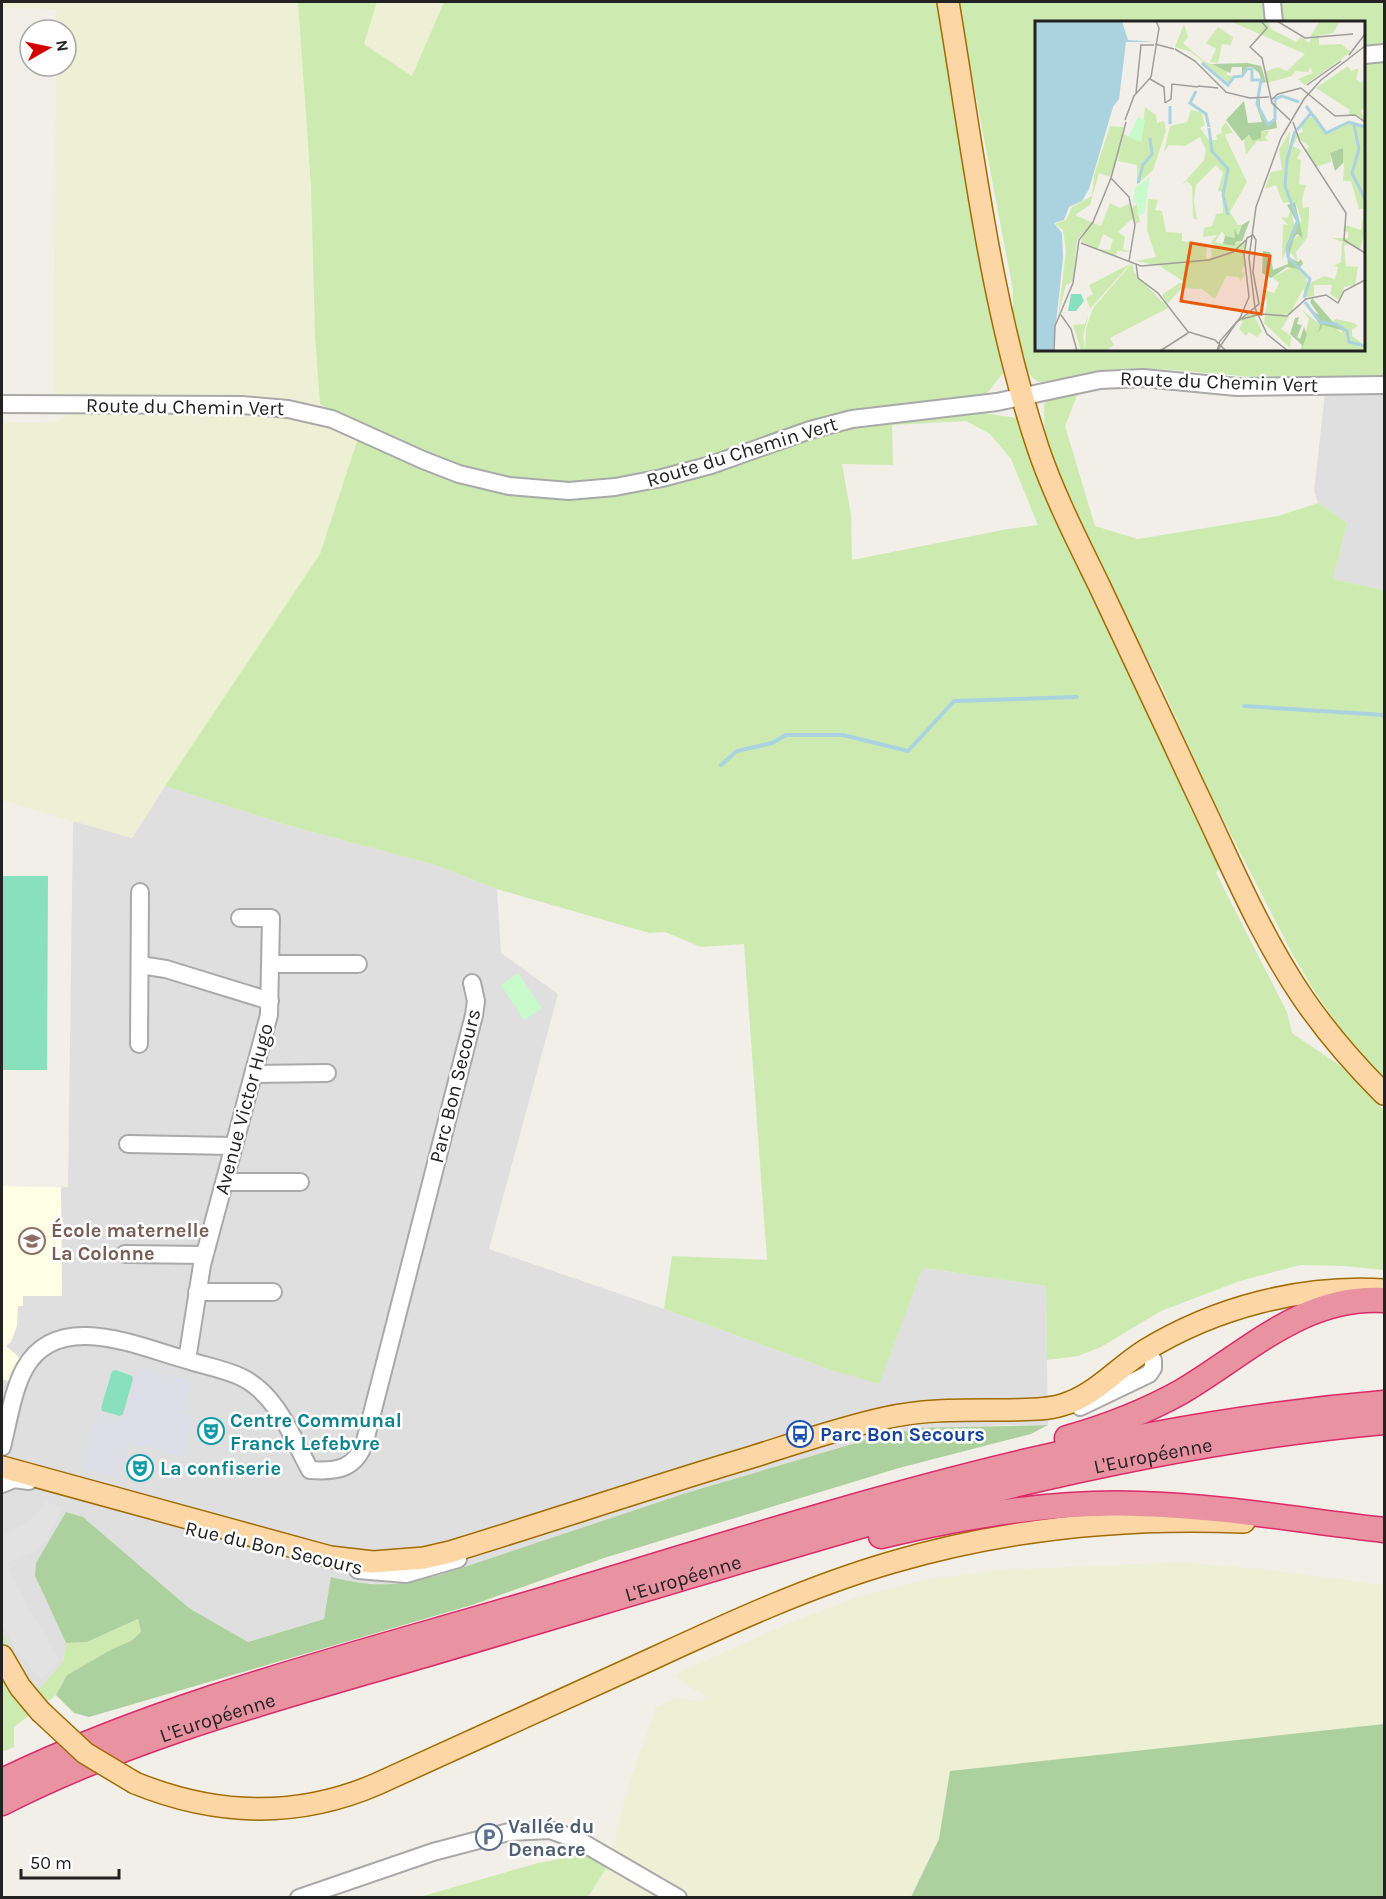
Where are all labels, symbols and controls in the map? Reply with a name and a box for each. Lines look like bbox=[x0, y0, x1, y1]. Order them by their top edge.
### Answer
north arrow bbox=[18, 18, 78, 78]
inset map bbox=[1035, 21, 1365, 351]
text: N bbox=[52, 39, 73, 53]
street label: Route du Chemin Vert bbox=[1120, 367, 1319, 397]
street label: Route du Chemin Vert bbox=[86, 394, 285, 420]
street label: Route du Chemin Vert bbox=[644, 412, 841, 492]
street label: Parc Bon Secours bbox=[425, 1007, 485, 1165]
street label: Avenue Victor Hugo bbox=[210, 1021, 278, 1197]
place label: École maternelle La Colonne bbox=[51, 1217, 209, 1265]
school or university icon: École maternelle La Colonne bbox=[17, 1226, 47, 1256]
place label: Centre Communal Franck Lefebvre bbox=[230, 1409, 402, 1455]
theatre icon: Centre Communal Franck Lefebvre bbox=[196, 1416, 226, 1446]
bus stop icon: Parc Bon Secours bbox=[785, 1419, 815, 1449]
place label: Parc Bon Secours bbox=[820, 1423, 985, 1446]
street label: L'Européenne bbox=[1091, 1433, 1214, 1478]
theatre icon: La confiserie bbox=[125, 1453, 155, 1483]
place label: La confiserie bbox=[160, 1457, 281, 1480]
street label: Rue du Bon Secours bbox=[183, 1516, 365, 1580]
street label: L'Européenne bbox=[622, 1550, 744, 1606]
street label: L'Européenne bbox=[156, 1688, 278, 1747]
place label: Vallée du Denacre bbox=[508, 1815, 594, 1861]
parking icon: Vallée du Denacre bbox=[474, 1822, 504, 1852]
scale bar bbox=[21, 1842, 118, 1880]
text: 50 m bbox=[30, 1852, 72, 1874]

